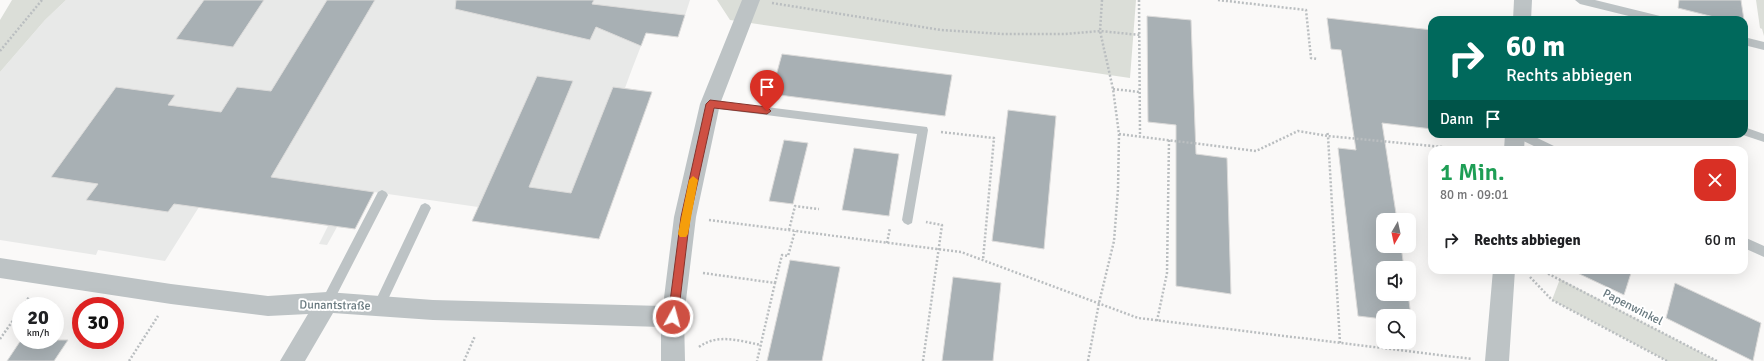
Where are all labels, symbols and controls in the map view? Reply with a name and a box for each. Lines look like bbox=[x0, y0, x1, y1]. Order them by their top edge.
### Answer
text: 60 m bbox=[1506, 30, 1565, 64]
icon: right bbox=[1440, 32, 1492, 84]
text: Rechts abbiegen bbox=[1506, 64, 1632, 86]
pin bbox=[750, 70, 784, 111]
icon: arrive bbox=[756, 76, 778, 98]
icon: arrive bbox=[1482, 108, 1504, 130]
text: Dann bbox=[1440, 110, 1474, 128]
text: 1 Min. bbox=[1440, 157, 1505, 187]
button: close bbox=[1694, 159, 1736, 201]
text: 80 m · 09:01 bbox=[1440, 187, 1509, 203]
north arrow bbox=[1376, 213, 1416, 253]
map controls bbox=[1376, 213, 1416, 349]
icon: right bbox=[1440, 229, 1462, 251]
text: Rechts abbiegen bbox=[1474, 231, 1581, 249]
text: 60 m bbox=[1705, 231, 1736, 249]
button: sound bbox=[1376, 261, 1416, 301]
street label: Papenwinkel bbox=[1600, 286, 1666, 329]
position arrow bbox=[652, 296, 694, 338]
speed limit sign: 30 bbox=[72, 297, 124, 349]
street label: Dunantstraße bbox=[299, 297, 371, 314]
text: 20 bbox=[27, 305, 49, 330]
button: search bbox=[1376, 309, 1416, 349]
text: km/h bbox=[27, 327, 49, 339]

